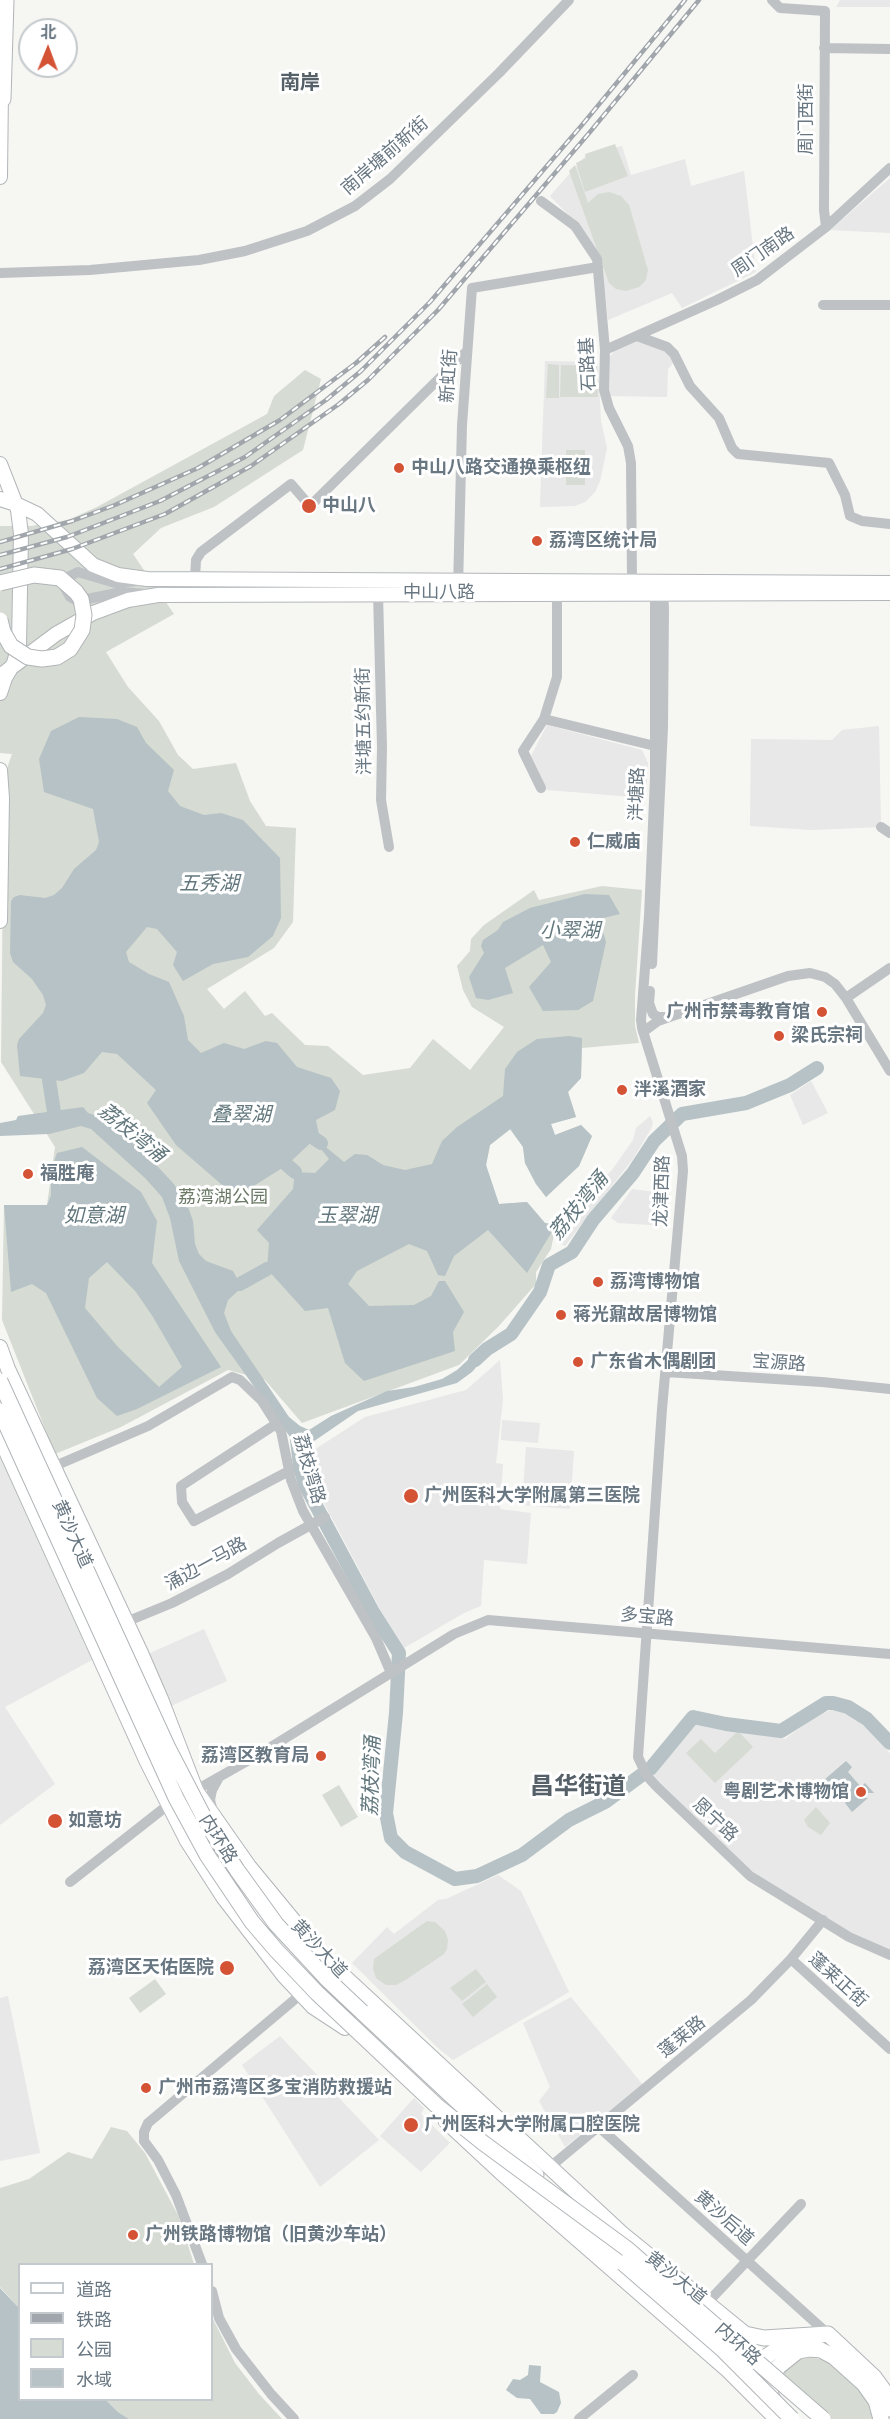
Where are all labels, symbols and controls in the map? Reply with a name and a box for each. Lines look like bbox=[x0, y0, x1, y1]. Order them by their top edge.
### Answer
north arrow bbox=[18, 18, 78, 78]
text: 北 bbox=[40, 22, 56, 42]
district label: 南岸 bbox=[280, 71, 320, 95]
street label: 周门西街 bbox=[796, 83, 818, 155]
street label: 南岸塘前新街 bbox=[337, 112, 433, 200]
street label: 周门南路 bbox=[727, 223, 799, 281]
street label: 石路基 bbox=[576, 336, 600, 392]
street label: 新虹街 bbox=[436, 348, 462, 404]
place label: 中山八路交通换乘枢纽 bbox=[411, 457, 591, 479]
marker: 中山八路交通换乘枢纽 bbox=[392, 461, 406, 475]
place label: 中山八 bbox=[322, 495, 376, 517]
marker: 中山八 bbox=[300, 497, 318, 515]
place label: 荔湾区统计局 bbox=[549, 530, 657, 552]
marker: 荔湾区统计局 bbox=[530, 534, 544, 548]
street label: 中山八路 bbox=[403, 582, 475, 604]
street label: 泮塘五约新街 bbox=[352, 667, 376, 775]
street label: 泮塘路 bbox=[625, 767, 649, 821]
place label: 仁威庙 bbox=[587, 831, 641, 853]
marker: 仁威庙 bbox=[568, 835, 582, 849]
water label: 五秀湖 bbox=[179, 872, 239, 896]
water label: 小翠湖 bbox=[540, 919, 600, 943]
place label: 广州市禁毒教育馆 bbox=[666, 1001, 810, 1023]
marker: 广州市禁毒教育馆 bbox=[815, 1005, 829, 1019]
place label: 梁氏宗祠 bbox=[791, 1025, 863, 1047]
marker: 梁氏宗祠 bbox=[772, 1029, 786, 1043]
place label: 泮溪酒家 bbox=[634, 1079, 706, 1101]
marker: 泮溪酒家 bbox=[615, 1083, 629, 1097]
water label: 荔枝湾涌 bbox=[93, 1099, 171, 1167]
water label: 叠翠湖 bbox=[211, 1103, 271, 1127]
street label: 龙津西路 bbox=[650, 1155, 674, 1227]
place label: 福胜庵 bbox=[40, 1163, 94, 1185]
marker: 福胜庵 bbox=[21, 1167, 35, 1181]
water label: 荔枝湾涌 bbox=[545, 1167, 613, 1245]
park label: 荔湾湖公园 bbox=[178, 1187, 268, 1209]
water label: 如意湖 bbox=[64, 1204, 124, 1228]
water label: 玉翠湖 bbox=[317, 1204, 377, 1228]
place label: 荔湾博物馆 bbox=[610, 1271, 700, 1293]
marker: 荔湾博物馆 bbox=[591, 1275, 605, 1289]
place label: 蒋光鼐故居博物馆 bbox=[573, 1304, 717, 1326]
marker: 蒋光鼐故居博物馆 bbox=[554, 1308, 568, 1322]
street label: 宝源路 bbox=[751, 1350, 807, 1376]
place label: 广东省木偶剧团 bbox=[590, 1351, 716, 1373]
marker: 广东省木偶剧团 bbox=[571, 1355, 585, 1369]
street label: 荔枝湾路 bbox=[289, 1431, 329, 1507]
place label: 广州医科大学附属第三医院 bbox=[424, 1485, 640, 1507]
marker: 广州医科大学附属第三医院 bbox=[402, 1487, 420, 1505]
street label: 黄沙大道 bbox=[47, 1497, 97, 1571]
street label: 涌边一马路 bbox=[161, 1533, 251, 1595]
street label: 多宝路 bbox=[619, 1604, 675, 1630]
water label: 荔枝湾涌 bbox=[359, 1736, 385, 1816]
place label: 荔湾区教育局 bbox=[201, 1745, 309, 1767]
marker: 荔湾区教育局 bbox=[314, 1749, 328, 1763]
district label: 昌华街道 bbox=[530, 1773, 626, 1801]
place label: 粤剧艺术博物馆 bbox=[723, 1781, 849, 1803]
marker: 粤剧艺术博物馆 bbox=[854, 1785, 868, 1799]
street label: 恩宁路 bbox=[688, 1794, 742, 1846]
place label: 如意坊 bbox=[68, 1810, 122, 1832]
street label: 内环路 bbox=[195, 1810, 241, 1868]
marker: 如意坊 bbox=[46, 1812, 64, 1830]
street label: 黄沙大道 bbox=[287, 1915, 351, 1983]
street label: 蓬莱正街 bbox=[804, 1948, 872, 2012]
place label: 荔湾区天佑医院 bbox=[88, 1957, 214, 1979]
marker: 荔湾区天佑医院 bbox=[218, 1959, 236, 1977]
street label: 蓬莱路 bbox=[654, 2012, 710, 2062]
place label: 广州市荔湾区多宝消防救援站 bbox=[158, 2077, 392, 2099]
marker: 广州市荔湾区多宝消防救援站 bbox=[139, 2081, 153, 2095]
place label: 广州医科大学附属口腔医院 bbox=[424, 2114, 640, 2136]
marker: 广州医科大学附属口腔医院 bbox=[402, 2116, 420, 2134]
street label: 黄沙后道 bbox=[690, 2186, 758, 2250]
place label: 广州铁路博物馆（旧黄沙车站） bbox=[145, 2224, 397, 2246]
marker: 广州铁路博物馆（旧黄沙车站） bbox=[126, 2228, 140, 2242]
street label: 黄沙大道 bbox=[641, 2247, 711, 2309]
legend bbox=[18, 2263, 213, 2401]
text: 道路 bbox=[76, 2278, 112, 2301]
text: 铁路 bbox=[76, 2308, 112, 2331]
street label: 内环路 bbox=[711, 2318, 765, 2370]
text: 公园 bbox=[76, 2338, 112, 2361]
text: 水域 bbox=[76, 2368, 112, 2391]

